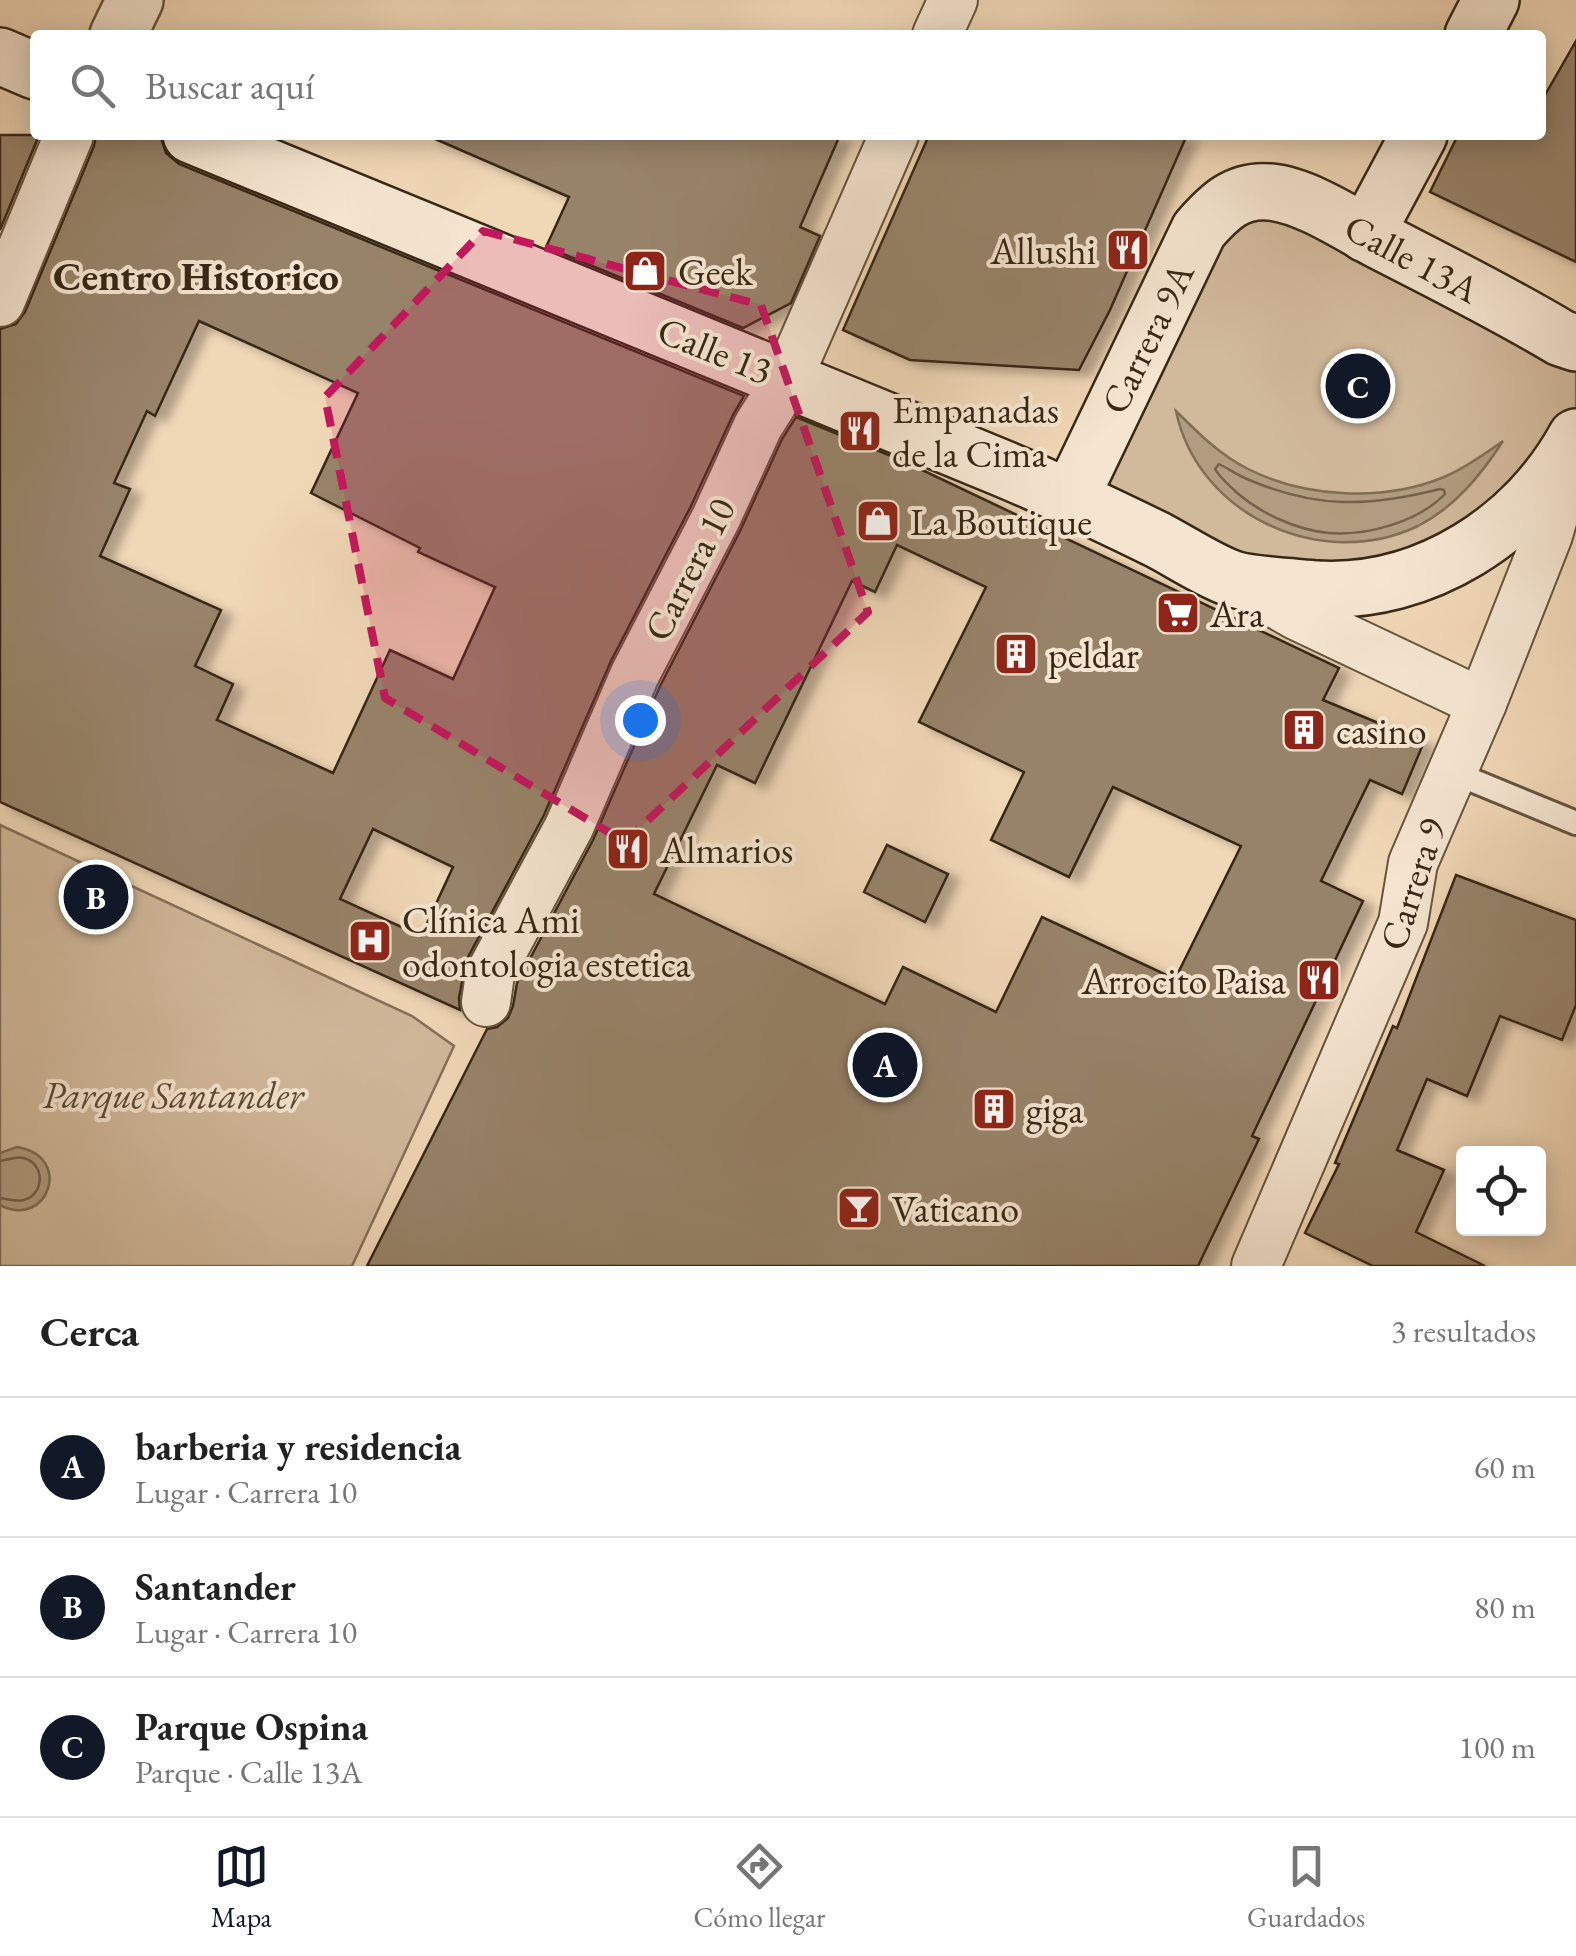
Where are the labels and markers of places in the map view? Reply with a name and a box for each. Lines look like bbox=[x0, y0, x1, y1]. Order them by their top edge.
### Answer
place label: Allushi bbox=[989, 226, 1096, 275]
restaurant icon: Allushi bbox=[1105, 227, 1151, 273]
place label: Geek bbox=[678, 247, 754, 296]
shop icon: Geek bbox=[622, 248, 668, 294]
pin: C bbox=[1326, 348, 1390, 424]
place label: Empanadas de la Cima bbox=[892, 385, 1059, 478]
restaurant icon: Empanadas de la Cima bbox=[837, 408, 883, 454]
place label: La Boutique bbox=[910, 497, 1092, 546]
shop icon: La Boutique bbox=[855, 498, 901, 544]
place label: Ara bbox=[1209, 589, 1265, 638]
supermarket icon: Ara bbox=[1155, 590, 1201, 636]
place label: peldar bbox=[1048, 630, 1139, 679]
building icon: peldar bbox=[993, 631, 1039, 677]
place label: casino bbox=[1336, 706, 1427, 755]
building icon: casino bbox=[1281, 707, 1327, 753]
place label: Almarios bbox=[659, 825, 793, 874]
restaurant icon: Almarios bbox=[605, 826, 651, 872]
pin: B bbox=[64, 860, 128, 934]
place label: Clínica Ami odontologia estetica bbox=[402, 895, 692, 988]
hospital icon: Clínica Ami odontologia estetica bbox=[347, 918, 393, 964]
place label: Arrocito Paisa bbox=[1080, 956, 1287, 1005]
restaurant icon: Arrocito Paisa bbox=[1296, 957, 1342, 1003]
pin: A bbox=[852, 1028, 918, 1102]
place label: giga bbox=[1026, 1085, 1084, 1134]
building icon: giga bbox=[971, 1086, 1017, 1132]
place label: Vaticano bbox=[892, 1184, 1019, 1233]
bar icon: Vaticano bbox=[836, 1185, 882, 1231]

